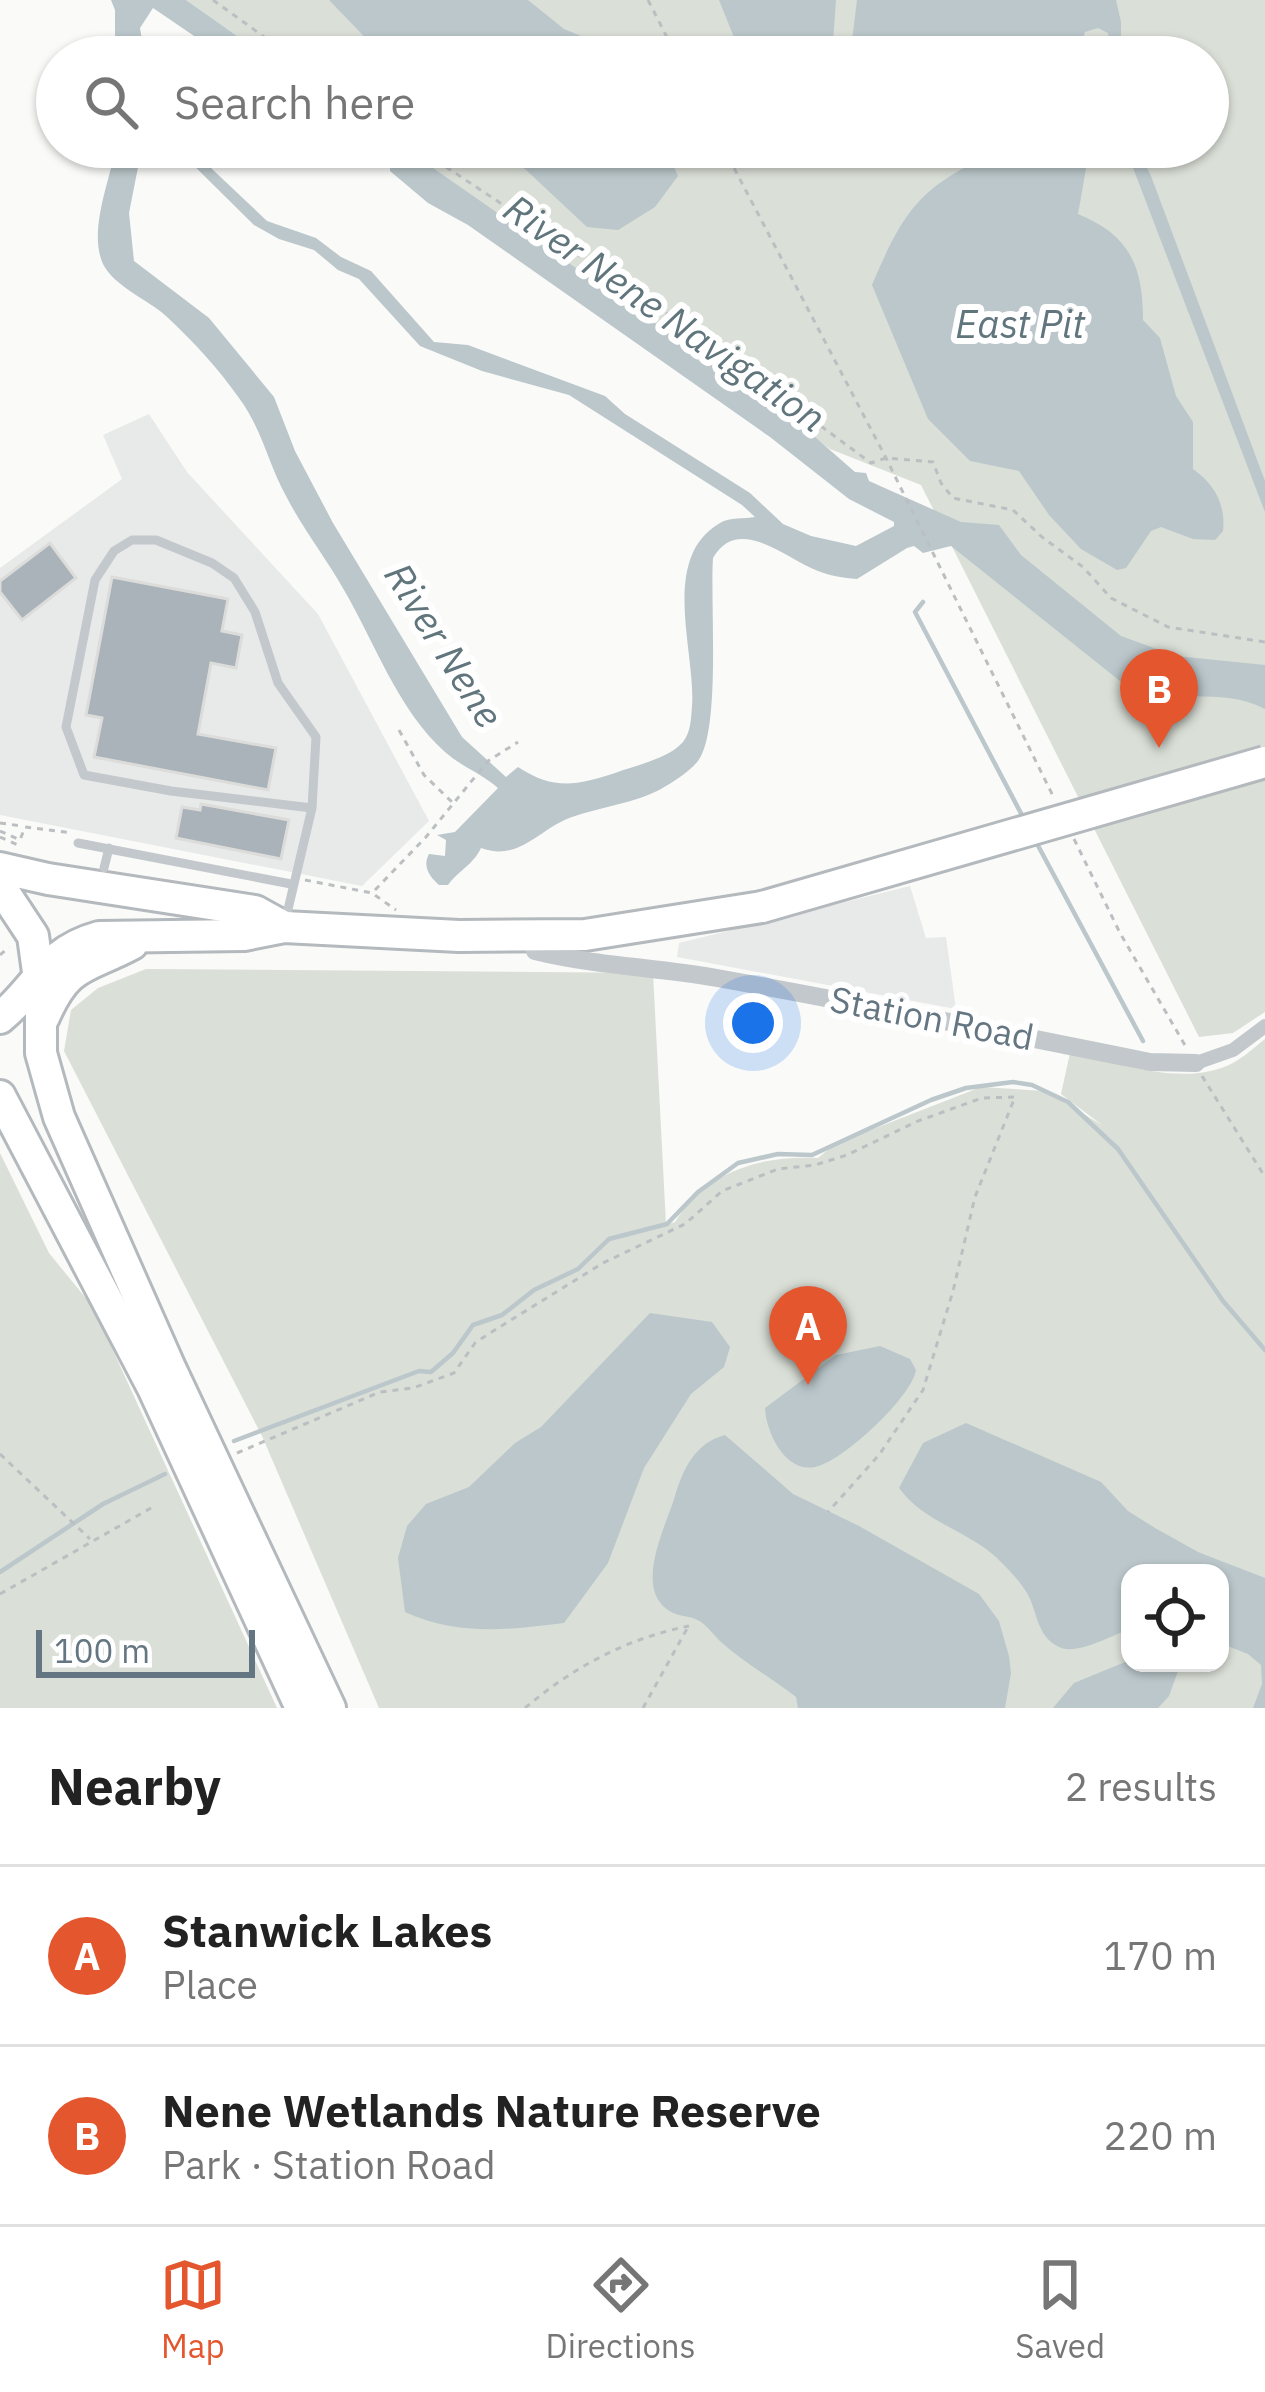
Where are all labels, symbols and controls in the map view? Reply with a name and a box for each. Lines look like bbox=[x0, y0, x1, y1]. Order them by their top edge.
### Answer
search box bbox=[36, 36, 1229, 168]
icon: search bbox=[78, 69, 144, 135]
text: Search here bbox=[174, 73, 415, 131]
water label: River Nene Navigation bbox=[494, 182, 836, 443]
water label: East Pit bbox=[955, 298, 1086, 349]
water label: River Nene bbox=[374, 553, 515, 737]
pin: B bbox=[1120, 649, 1198, 748]
street label: Station Road bbox=[826, 975, 1038, 1060]
your location bbox=[723, 993, 783, 1053]
pin: A bbox=[769, 1286, 847, 1385]
map controls bbox=[1121, 1564, 1229, 1672]
button: locate bbox=[1121, 1564, 1229, 1672]
scale bar bbox=[36, 1624, 255, 1677]
text: 100 m bbox=[54, 1629, 150, 1672]
text: Nearby bbox=[48, 1753, 221, 1819]
text: 2 results bbox=[1065, 1761, 1217, 1812]
text: Stanwick Lakes bbox=[162, 1901, 492, 1959]
text: A bbox=[74, 1930, 100, 1981]
text: 170 m bbox=[1104, 1930, 1217, 1981]
text: Place bbox=[162, 1959, 258, 2010]
text: Nene Wetlands Nature Reserve bbox=[162, 2081, 821, 2139]
text: B bbox=[74, 2110, 100, 2161]
text: 220 m bbox=[1104, 2110, 1217, 2161]
text: Park · Station Road bbox=[162, 2139, 496, 2190]
tab: Map bbox=[160, 2252, 226, 2367]
tab: Directions bbox=[546, 2252, 696, 2367]
tab: Saved bbox=[1015, 2252, 1105, 2367]

